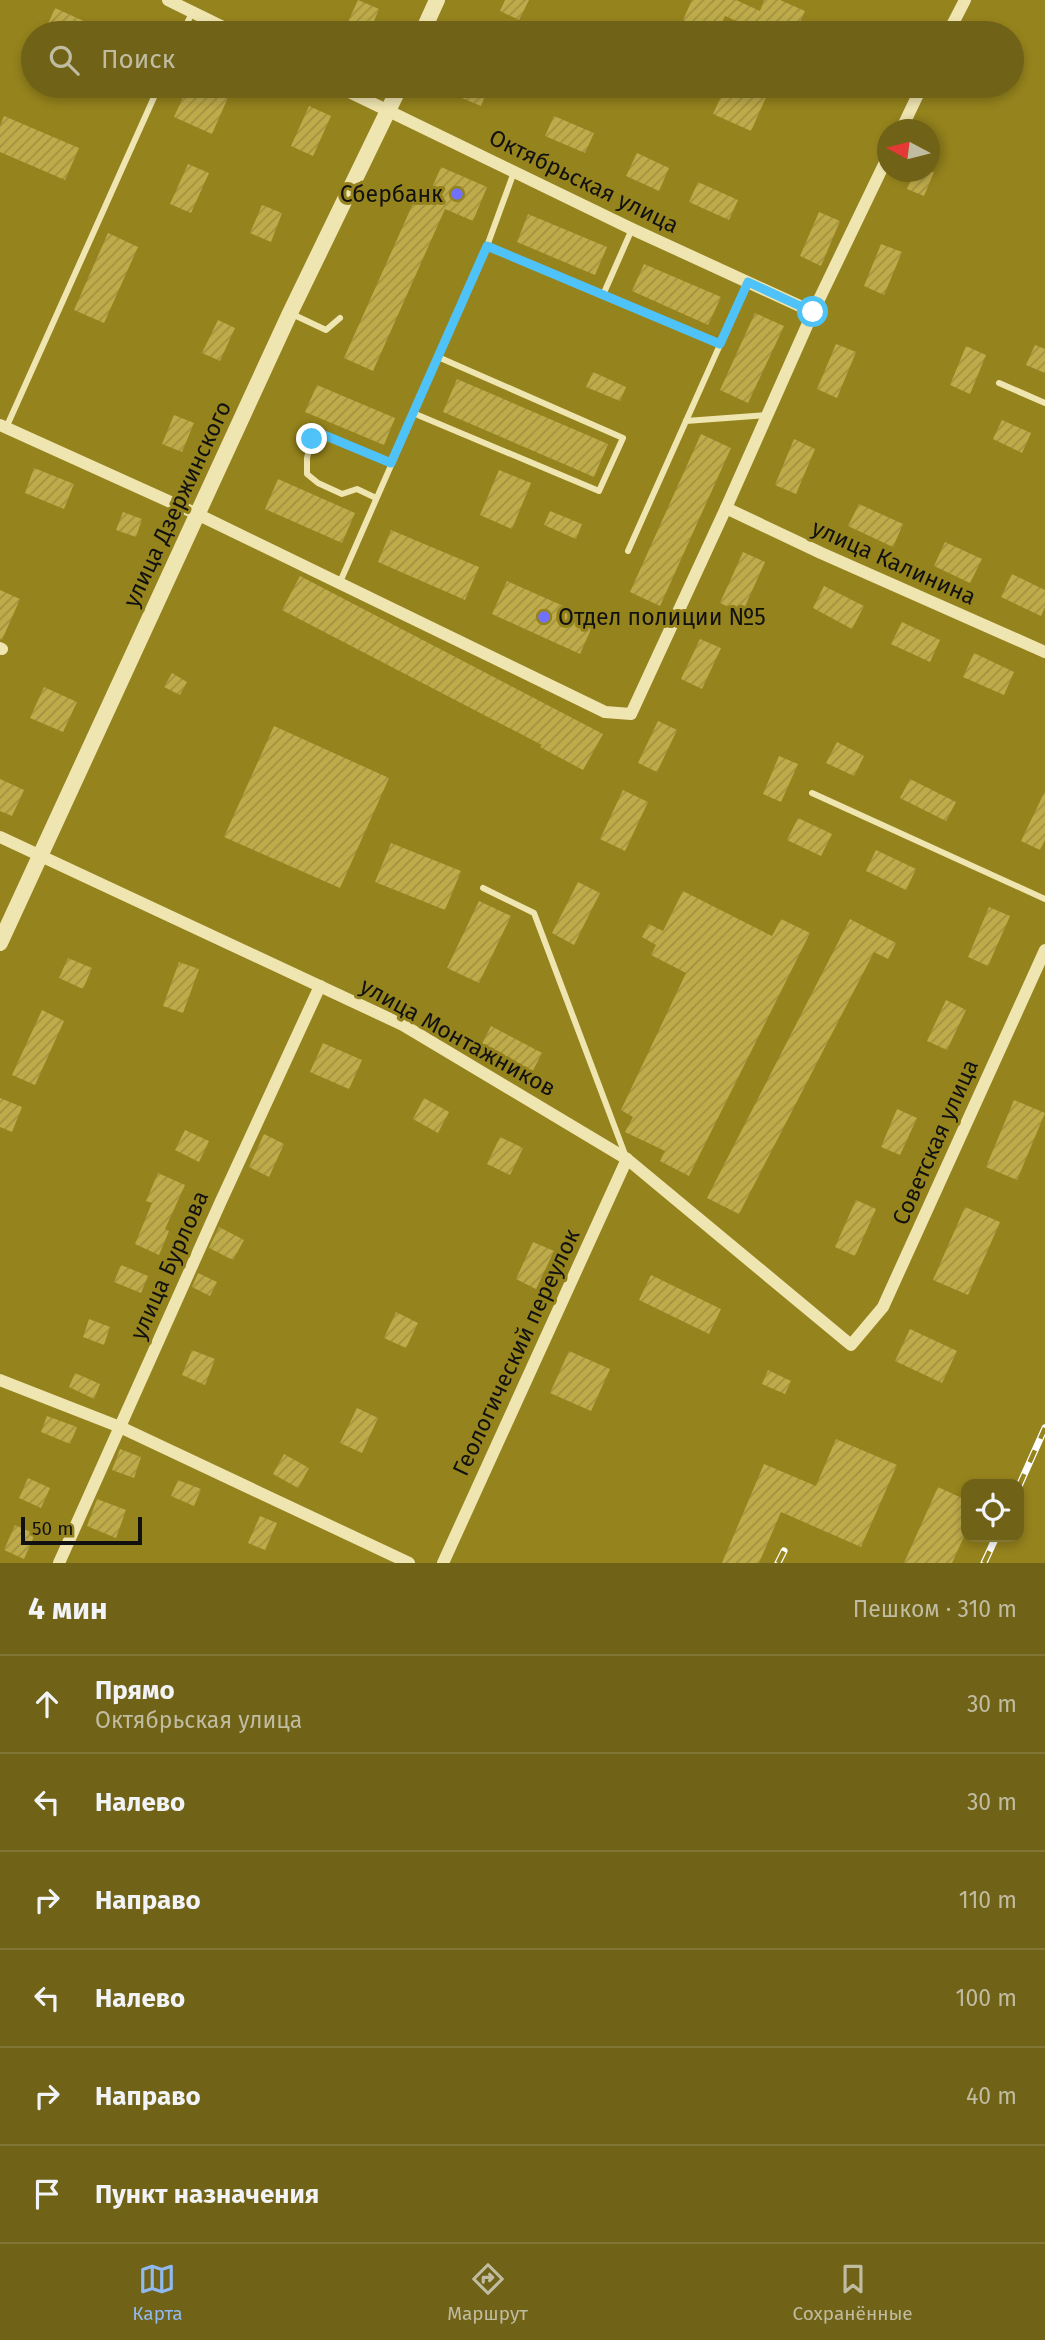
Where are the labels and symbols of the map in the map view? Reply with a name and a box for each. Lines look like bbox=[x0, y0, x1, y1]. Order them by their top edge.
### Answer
north arrow bbox=[877, 119, 940, 182]
street label: Октябрьская улица bbox=[485, 123, 683, 239]
place label: Сбербанк bbox=[340, 180, 443, 208]
marker: Сбербанк bbox=[449, 186, 465, 202]
route start bbox=[797, 296, 828, 327]
street label: улица Дзержинского bbox=[117, 396, 237, 612]
route end bbox=[296, 423, 327, 454]
street label: улица Калинина bbox=[808, 513, 980, 611]
place label: Отдел полиции №5 bbox=[558, 603, 766, 631]
marker: Отдел полиции №5 bbox=[536, 609, 552, 625]
street label: улица Монтажников bbox=[355, 972, 561, 1102]
street label: Советская улица bbox=[886, 1055, 984, 1229]
street label: улица Бурлова bbox=[124, 1186, 214, 1344]
street label: Геологический переулок bbox=[446, 1224, 586, 1480]
scale bar bbox=[21, 1514, 142, 1546]

